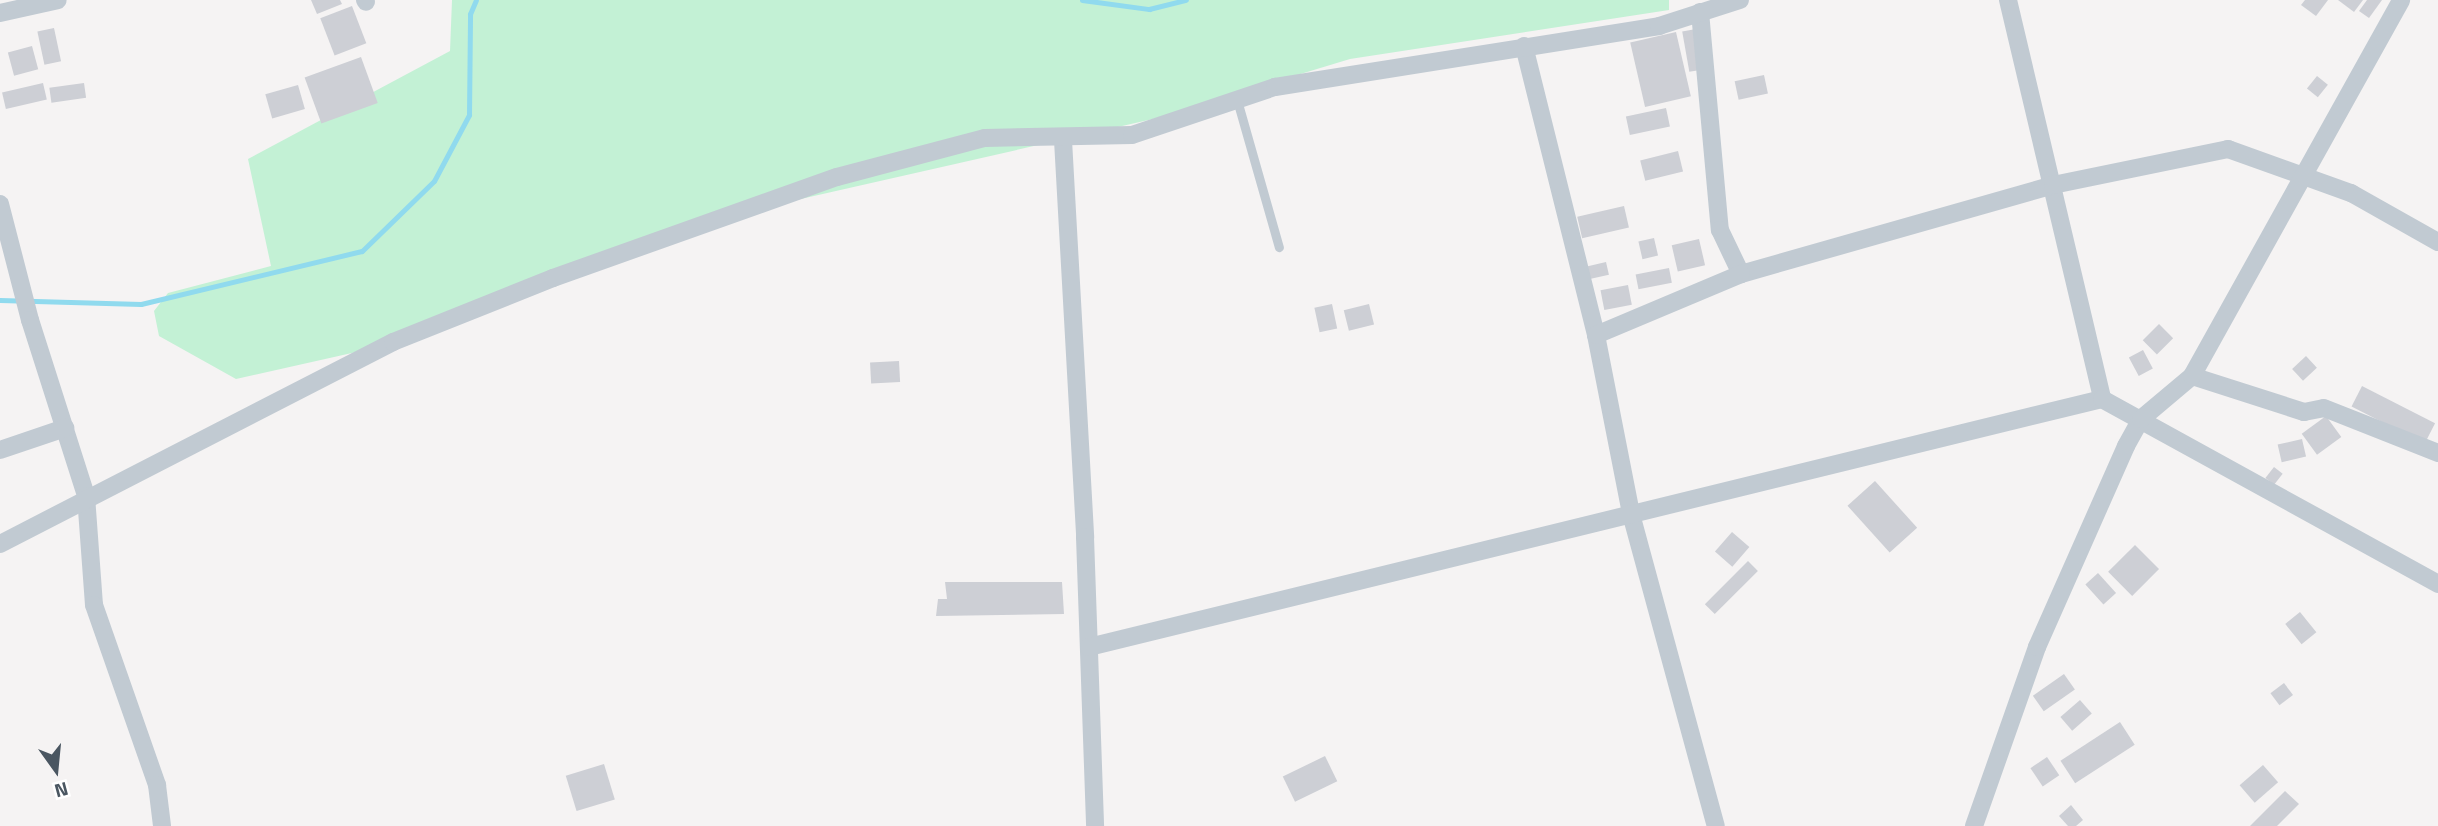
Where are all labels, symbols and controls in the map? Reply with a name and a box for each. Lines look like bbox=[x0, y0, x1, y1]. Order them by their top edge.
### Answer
north arrow bbox=[21, 735, 91, 805]
text: N bbox=[51, 775, 72, 806]

